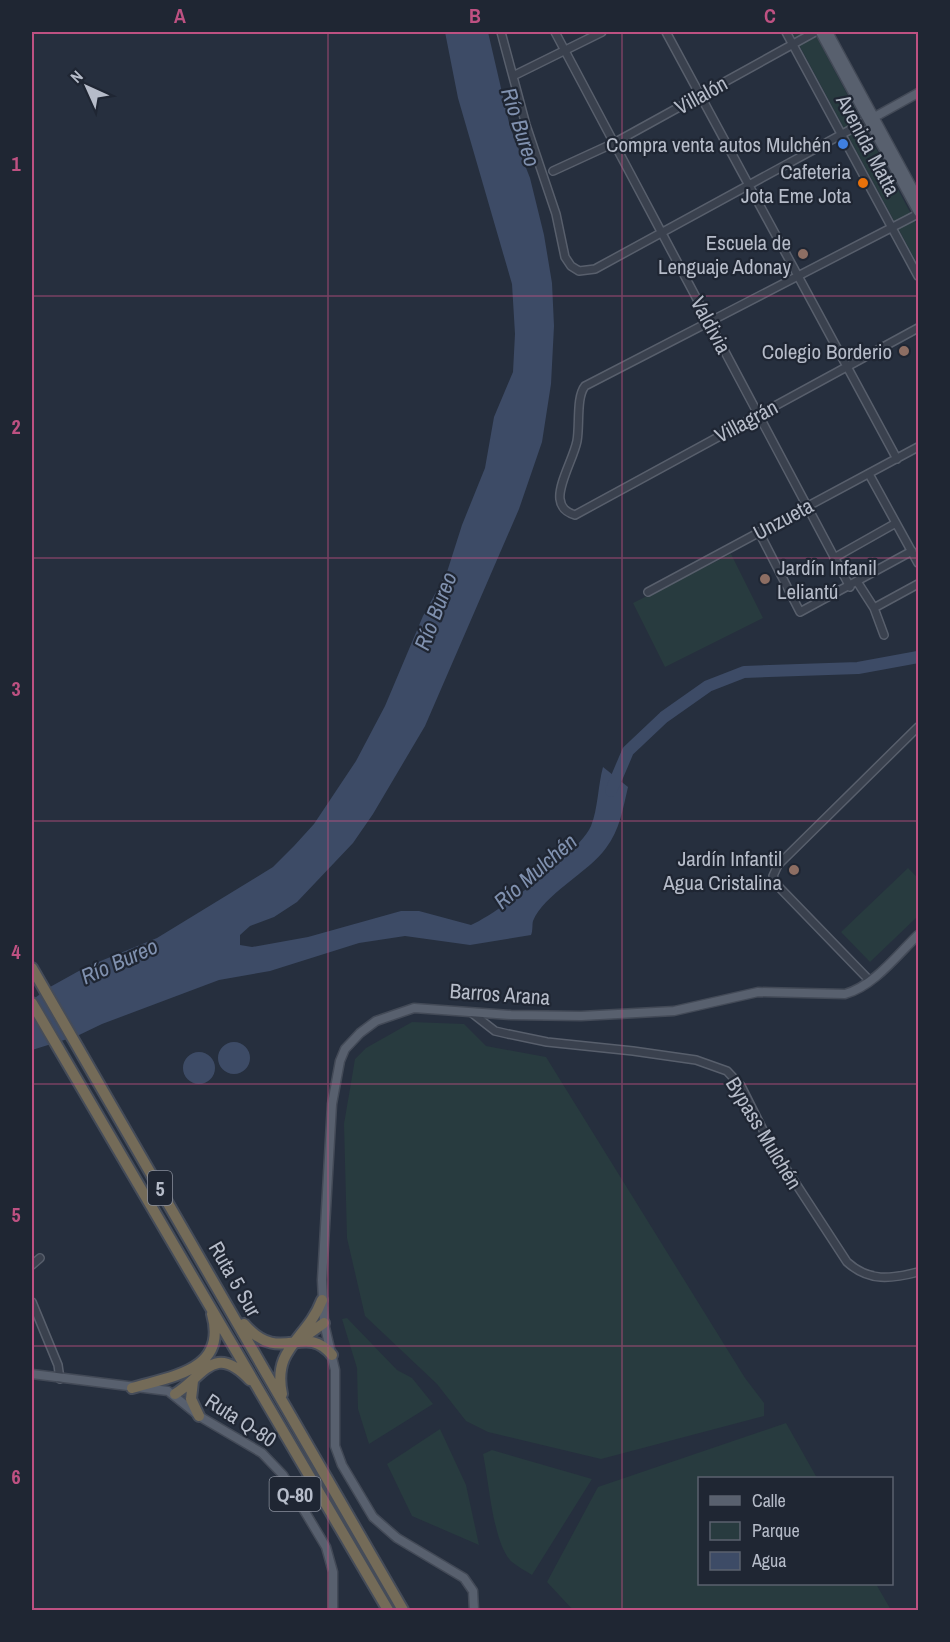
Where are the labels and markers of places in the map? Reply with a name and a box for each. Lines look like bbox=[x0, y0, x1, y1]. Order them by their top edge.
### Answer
place label: Compra venta autos Mulchén bbox=[606, 130, 831, 159]
marker: Compra venta autos Mulchén bbox=[836, 137, 850, 151]
place label: Cafeteria Jota Eme Jota bbox=[741, 157, 851, 210]
marker: Cafeteria Jota Eme Jota bbox=[856, 176, 870, 190]
place label: Escuela de Lenguaje Adonay bbox=[658, 228, 791, 281]
marker: Escuela de Lenguaje Adonay bbox=[796, 247, 810, 261]
place label: Colegio Borderio bbox=[762, 337, 892, 366]
marker: Colegio Borderio bbox=[897, 344, 911, 358]
place label: Jardín Infanil Leliantú bbox=[777, 553, 877, 606]
marker: Jardín Infanil Leliantú bbox=[758, 572, 772, 586]
place label: Jardín Infantil Agua Cristalina bbox=[662, 844, 782, 897]
marker: Jardín Infantil Agua Cristalina bbox=[787, 863, 801, 877]

